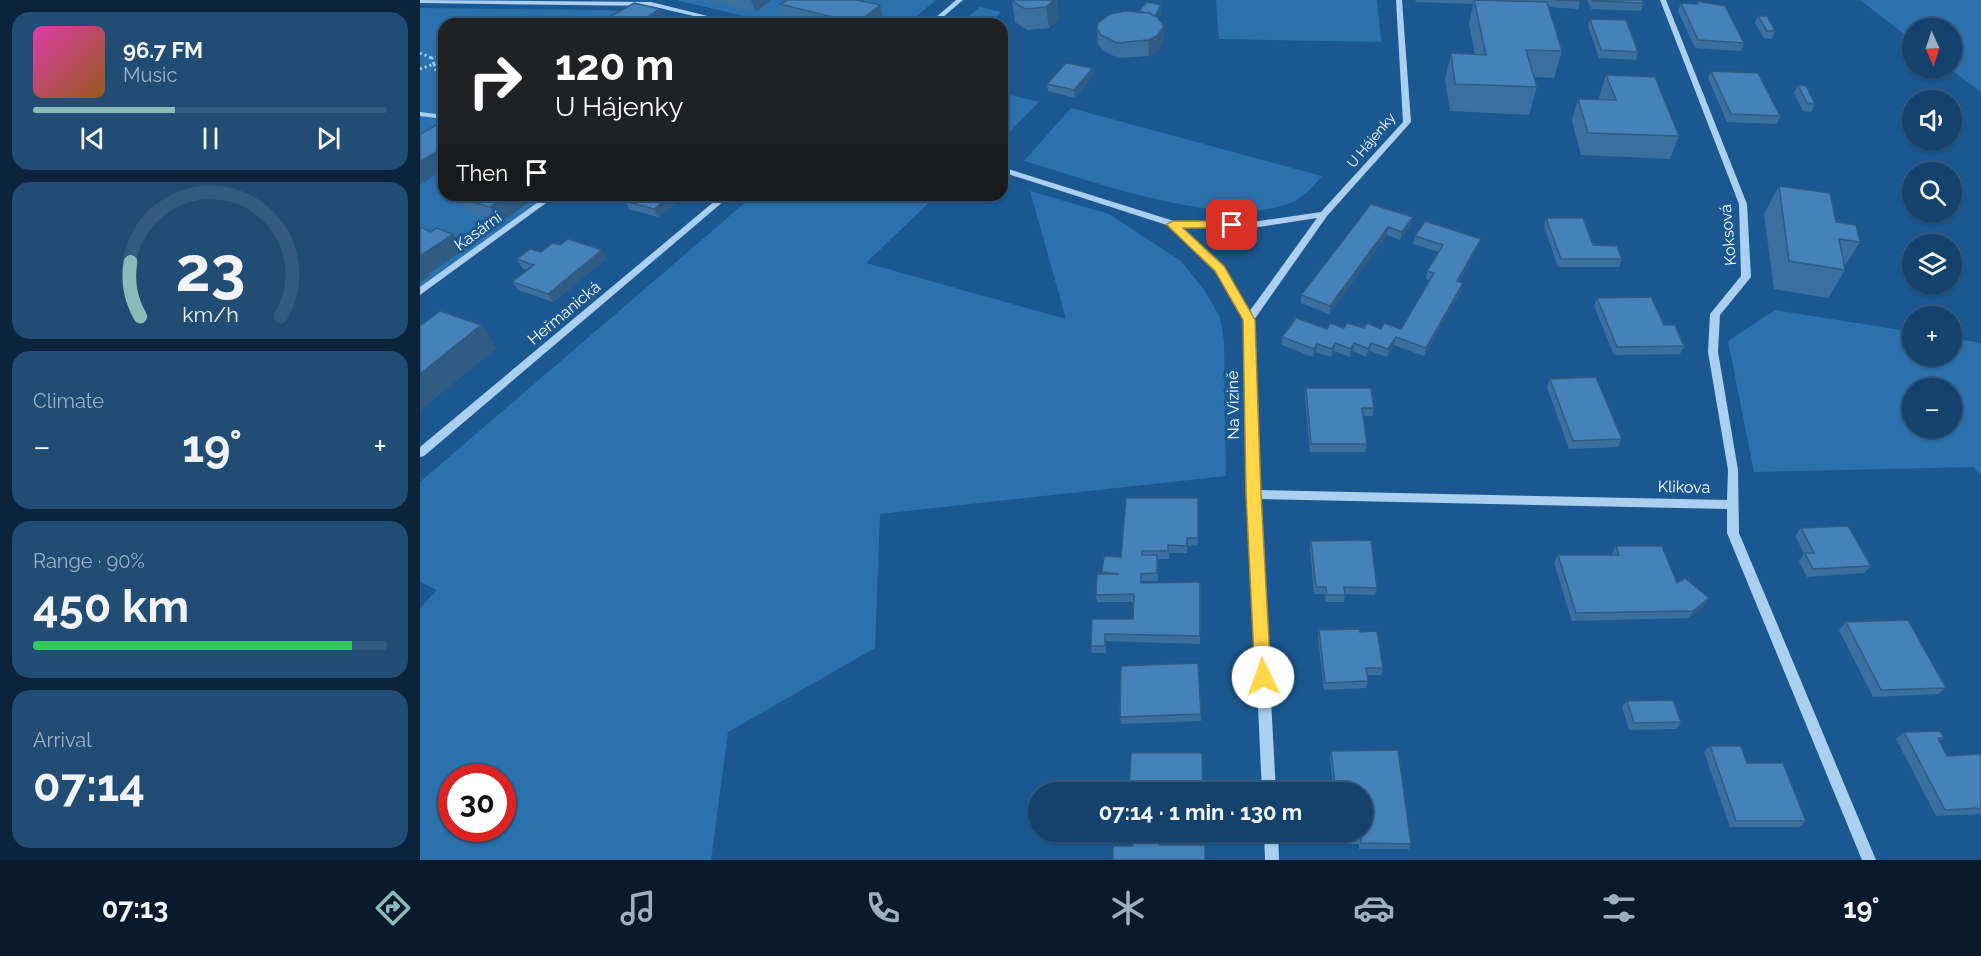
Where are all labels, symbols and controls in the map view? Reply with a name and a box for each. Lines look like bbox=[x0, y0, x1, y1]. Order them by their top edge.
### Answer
north arrow bbox=[1902, 18, 1962, 78]
map controls bbox=[1902, 18, 1962, 438]
text: 96.7 FM bbox=[123, 37, 203, 63]
text: 120 m bbox=[555, 41, 674, 90]
icon: right bbox=[456, 42, 534, 120]
text: Music bbox=[123, 63, 177, 87]
button: sound bbox=[1902, 90, 1962, 150]
text: U Hájenky bbox=[555, 91, 683, 122]
street label: U Hájenky bbox=[1343, 109, 1399, 171]
icon: previous bbox=[76, 122, 109, 155]
icon: pause bbox=[194, 122, 227, 155]
icon: next bbox=[312, 122, 345, 155]
icon: arrive bbox=[520, 156, 553, 189]
text: Then bbox=[456, 160, 508, 186]
button: search bbox=[1902, 162, 1962, 222]
pin bbox=[1206, 199, 1257, 250]
street label: Koksová bbox=[1716, 203, 1740, 267]
street label: Kasární bbox=[451, 207, 506, 255]
icon: arrive bbox=[1215, 208, 1248, 241]
text: 23 bbox=[175, 233, 245, 307]
button: layers bbox=[1902, 234, 1962, 294]
street label: Heřmanická bbox=[524, 277, 604, 349]
text: km/h bbox=[182, 303, 238, 328]
button: + bbox=[1902, 306, 1962, 366]
street label: Na Vizině bbox=[1223, 370, 1243, 440]
button: − bbox=[1902, 378, 1962, 438]
text: Climate bbox=[33, 389, 104, 413]
text: 19° bbox=[182, 420, 242, 473]
text: − bbox=[33, 427, 51, 466]
text: + bbox=[373, 427, 387, 466]
street label: Klikova bbox=[1658, 477, 1710, 497]
text: Range · 90% bbox=[33, 549, 145, 573]
text: 450 km bbox=[33, 580, 189, 633]
position arrow bbox=[1231, 645, 1295, 709]
text: Arrival bbox=[33, 728, 92, 752]
text: 07:14 bbox=[33, 759, 145, 812]
speed limit sign: 30 bbox=[438, 764, 516, 842]
text: 07:14 · 1 min · 130 m bbox=[1099, 799, 1302, 825]
icon: directions bbox=[372, 887, 414, 929]
icon: music bbox=[617, 887, 659, 929]
icon: phone bbox=[862, 887, 904, 929]
icon: climate bbox=[1107, 887, 1149, 929]
icon: car bbox=[1353, 887, 1395, 929]
icon: filters bbox=[1598, 887, 1640, 929]
text: 07:13 bbox=[102, 893, 168, 924]
text: 19° bbox=[1843, 893, 1879, 924]

